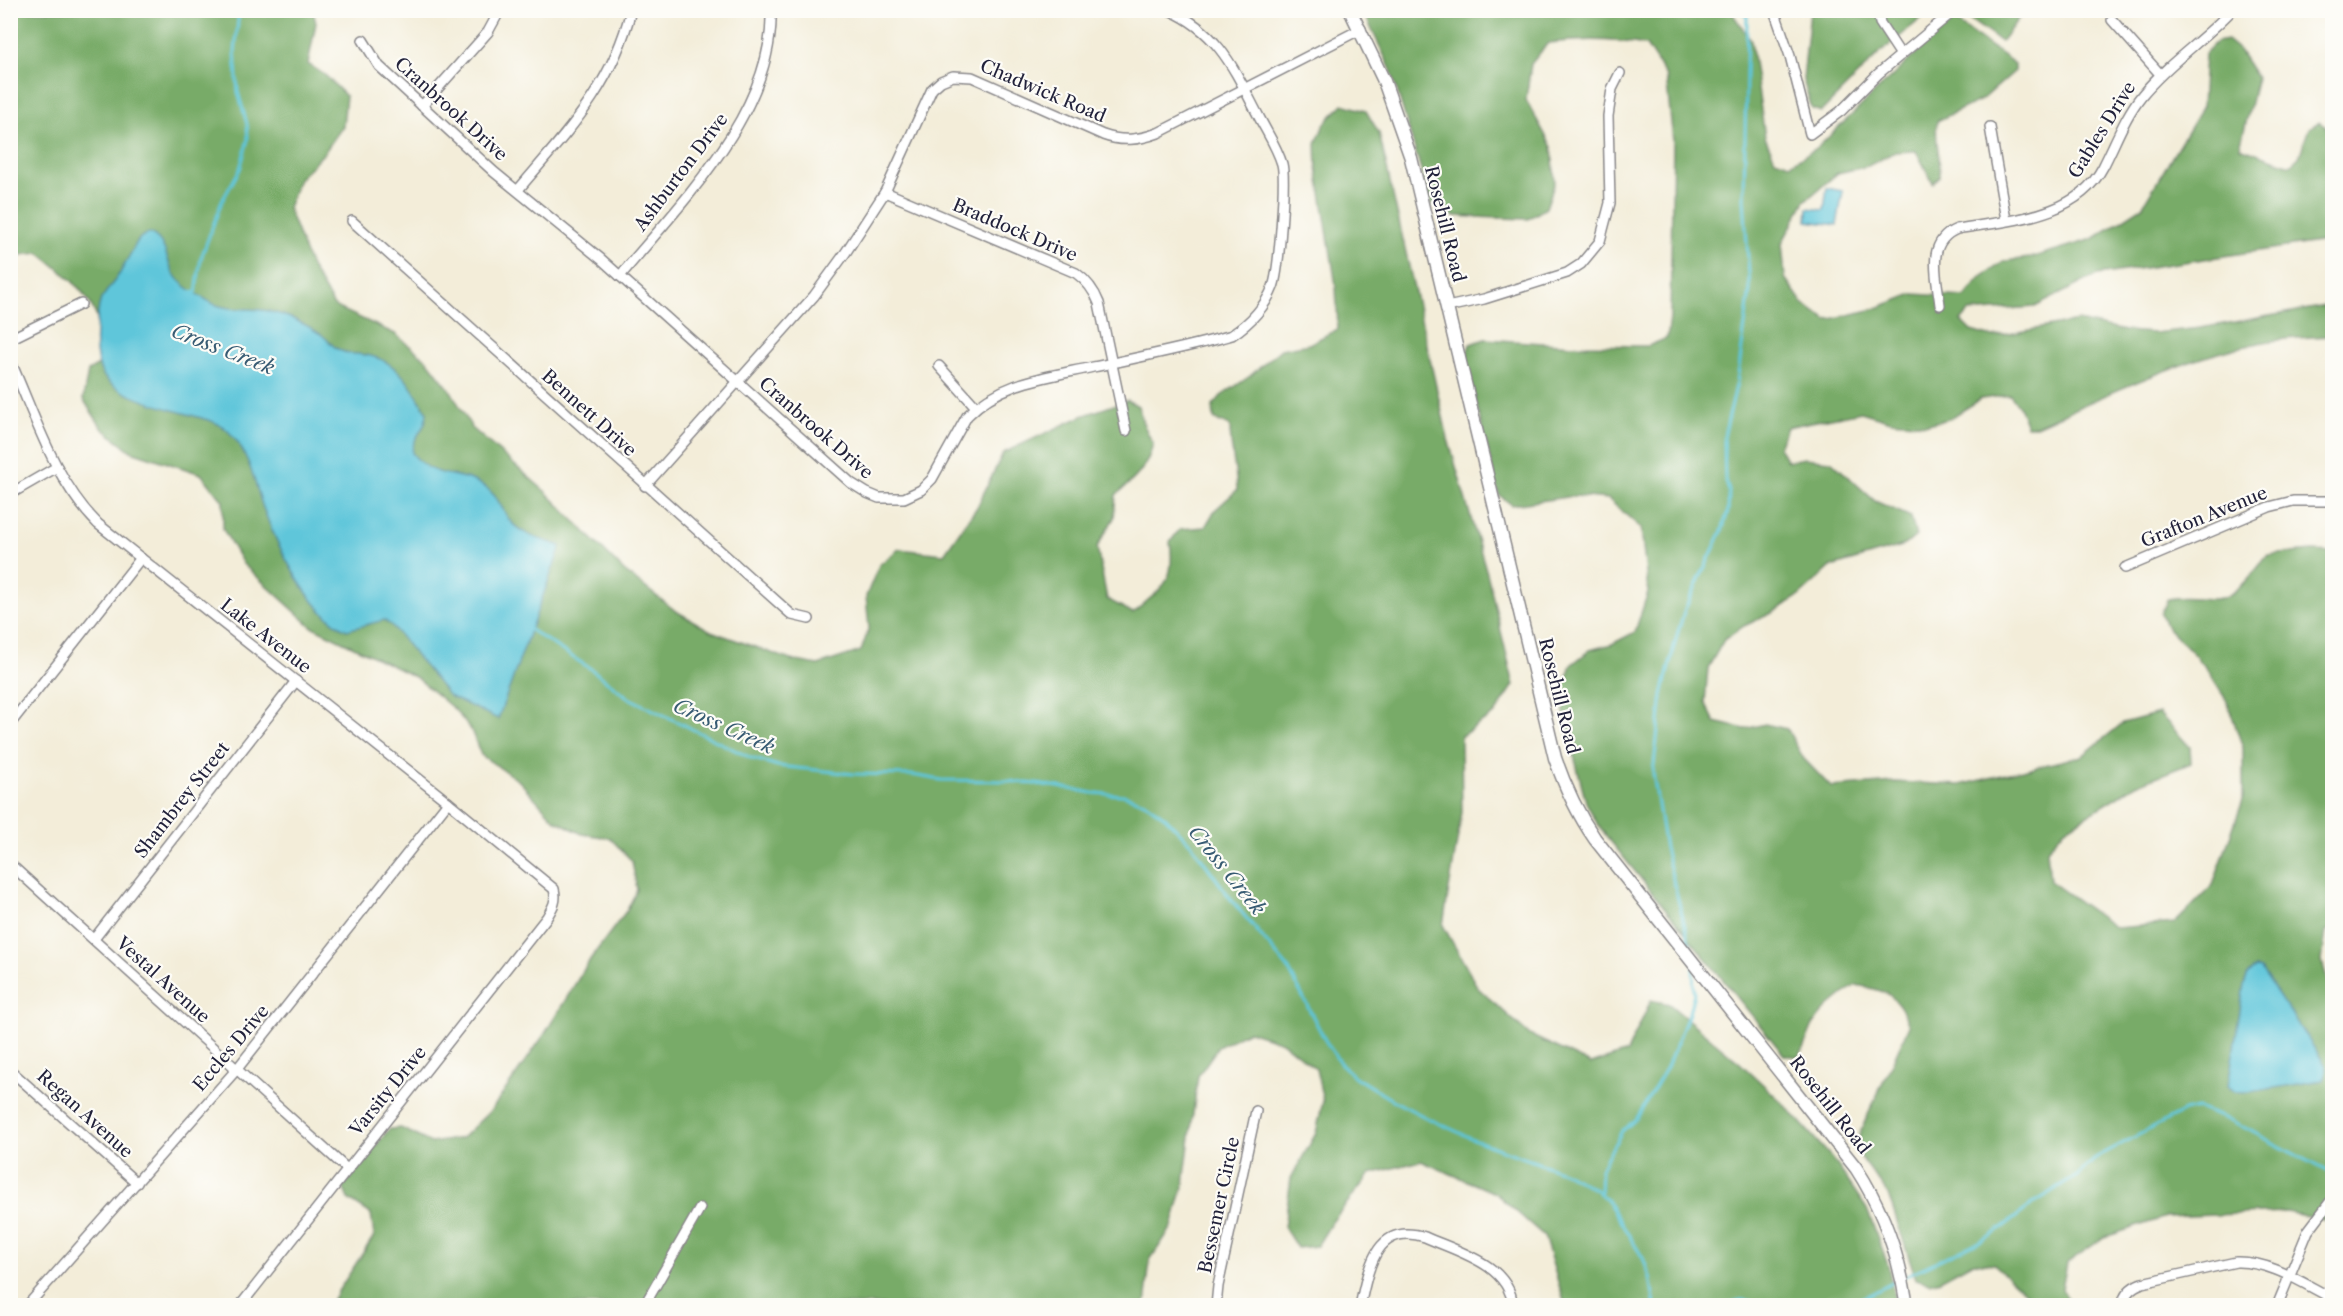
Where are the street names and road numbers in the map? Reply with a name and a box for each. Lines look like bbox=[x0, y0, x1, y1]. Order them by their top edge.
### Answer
street label: Cranbrook Drive bbox=[390, 53, 512, 165]
street label: Chadwick Road bbox=[977, 55, 1109, 127]
street label: Gables Drive bbox=[2064, 78, 2140, 182]
street label: Ashburton Drive bbox=[629, 109, 733, 236]
street label: Rosehill Road bbox=[1420, 164, 1470, 284]
street label: Braddock Drive bbox=[949, 194, 1081, 266]
street label: Bennett Drive bbox=[537, 365, 641, 461]
street label: Cranbrook Drive bbox=[754, 372, 878, 484]
street label: Grafton Avenue bbox=[2138, 482, 2270, 552]
street label: Lake Avenue bbox=[216, 594, 316, 678]
street label: Rosehill Road bbox=[1534, 636, 1584, 756]
street label: Shambrey Street bbox=[130, 737, 235, 863]
street label: Vestal Avenue bbox=[111, 932, 214, 1028]
street label: Eccles Drive bbox=[188, 1000, 274, 1096]
street label: Varsity Drive bbox=[344, 1042, 431, 1141]
street label: Rosehill Road bbox=[1785, 1051, 1875, 1159]
street label: Regan Avenue bbox=[33, 1065, 137, 1163]
street label: Bessemer Circle bbox=[1194, 1135, 1244, 1275]

